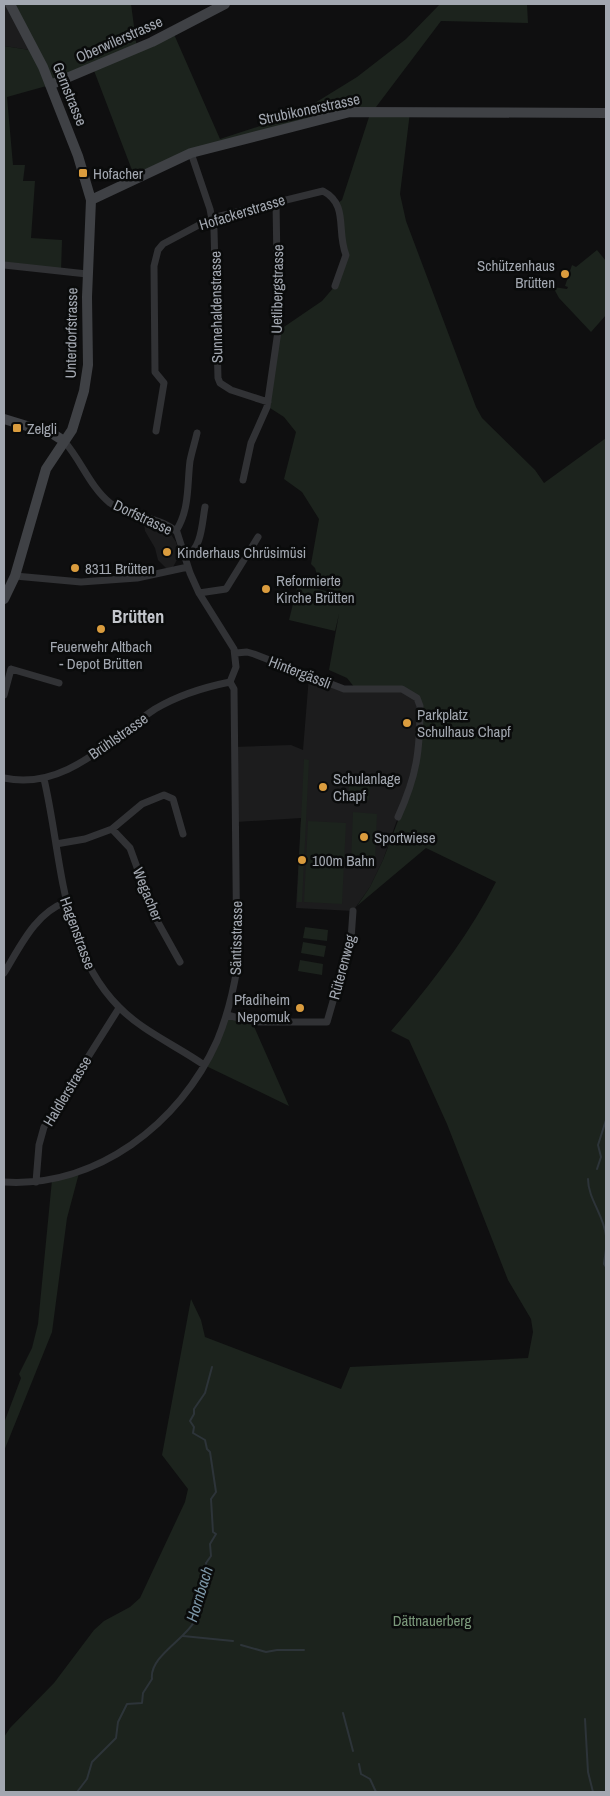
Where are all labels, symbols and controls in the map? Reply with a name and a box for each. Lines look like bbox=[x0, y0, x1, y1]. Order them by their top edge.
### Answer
street label: Oberwilerstrasse bbox=[72, 10, 166, 67]
street label: Gernstrasse bbox=[48, 59, 92, 129]
street label: Strubikonerstrasse bbox=[256, 88, 362, 130]
place label: Hofacher bbox=[93, 163, 143, 184]
marker: Hofacher bbox=[77, 167, 89, 179]
street label: Hofackerstrasse bbox=[196, 189, 288, 235]
street label: Uetlibergstrasse bbox=[266, 244, 288, 334]
street label: Sunnehaldenstrasse bbox=[205, 251, 227, 363]
place label: Schützenhaus Brütten bbox=[477, 255, 555, 293]
marker: Schützenhaus Brütten bbox=[559, 268, 571, 280]
street label: Unterdorfstrasse bbox=[60, 287, 82, 379]
place label: Zelgli bbox=[27, 418, 57, 439]
marker: Zelgli bbox=[11, 422, 23, 434]
street label: Dorfstrasse bbox=[110, 494, 176, 540]
place label: Kinderhaus Chrüsimüsi bbox=[177, 542, 306, 563]
marker: Kinderhaus Chrüsimüsi bbox=[161, 546, 173, 558]
place label: 8311 Brütten bbox=[85, 558, 155, 579]
marker: 8311 Brütten bbox=[69, 562, 81, 574]
place label: Reformierte Kirche Brütten bbox=[276, 570, 355, 608]
marker: Reformierte Kirche Brütten bbox=[260, 583, 272, 595]
district label: Brütten bbox=[112, 604, 164, 629]
marker: Feuerwehr Altbach - Depot Brütten bbox=[95, 623, 107, 635]
place label: Feuerwehr Altbach - Depot Brütten bbox=[50, 636, 152, 674]
street label: Hintergässli bbox=[266, 650, 334, 694]
place label: Parkplatz Schulhaus Chapf bbox=[417, 704, 511, 742]
street label: Brühlstrasse bbox=[84, 708, 152, 764]
marker: Parkplatz Schulhaus Chapf bbox=[401, 717, 413, 729]
place label: Schulanlage Chapf bbox=[333, 768, 401, 806]
marker: Schulanlage Chapf bbox=[317, 781, 329, 793]
place label: Sportwiese bbox=[374, 827, 436, 848]
marker: Sportwiese bbox=[358, 831, 370, 843]
place label: 100m Bahn bbox=[312, 850, 375, 871]
marker: 100m Bahn bbox=[296, 854, 308, 866]
street label: Wegacher bbox=[128, 864, 168, 924]
street label: Hagenstrasse bbox=[55, 894, 101, 972]
street label: Säntisstrasse bbox=[225, 900, 247, 975]
street label: Rüterenweg bbox=[323, 932, 361, 1002]
place label: Pfadiheim Nepomuk bbox=[234, 989, 291, 1027]
marker: Pfadiheim Nepomuk bbox=[294, 1002, 306, 1014]
street label: Haldlerstrasse bbox=[38, 1052, 96, 1130]
water label: Hornbach bbox=[180, 1564, 218, 1624]
park label: Dättnauerberg bbox=[393, 1610, 471, 1631]

